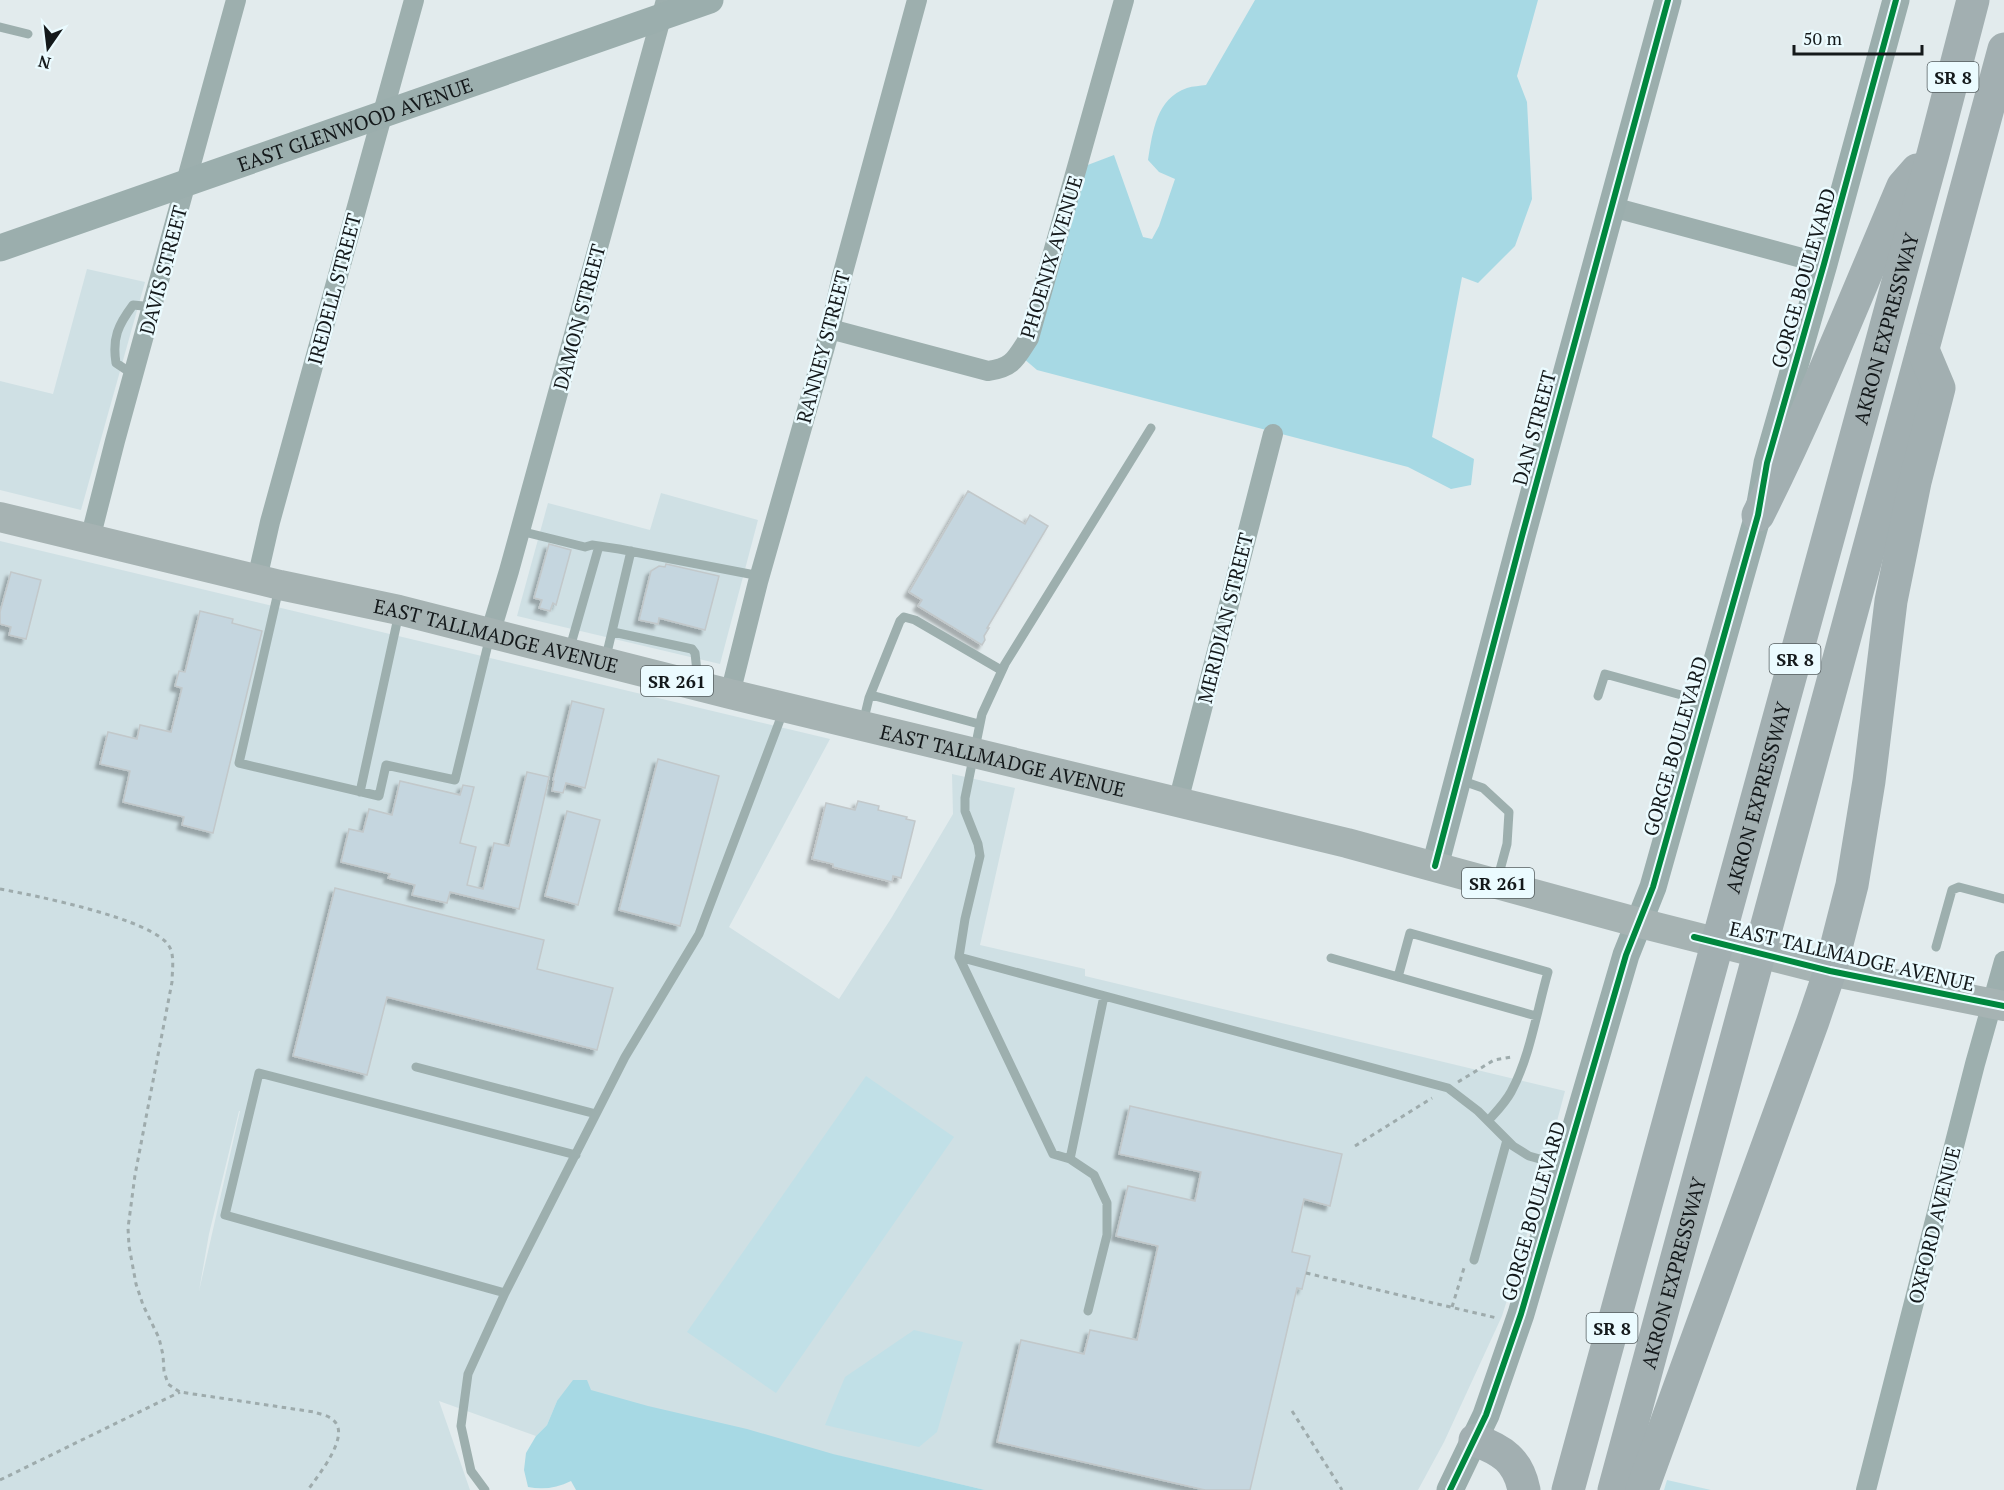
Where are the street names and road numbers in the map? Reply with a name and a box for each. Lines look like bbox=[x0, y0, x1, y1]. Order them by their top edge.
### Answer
road number: SR 8 bbox=[1928, 62, 1978, 92]
street label: EAST GLENWOOD AVENUE bbox=[234, 70, 476, 178]
street label: PHOENIX AVENUE bbox=[1013, 172, 1089, 342]
street label: GORGE BOULEVARD bbox=[1764, 185, 1842, 371]
street label: DAVIS STREET bbox=[133, 203, 193, 337]
street label: IREDELL STREET bbox=[301, 210, 367, 368]
street label: AKRON EXPRESSWAY bbox=[1846, 230, 1924, 427]
street label: DAMON STREET bbox=[547, 241, 611, 393]
street label: RANNEY STREET bbox=[790, 268, 856, 426]
street label: DAN STREET bbox=[1506, 368, 1562, 488]
street label: MERIDIAN STREET bbox=[1191, 530, 1259, 706]
street label: EAST TALLMADGE AVENUE bbox=[371, 592, 621, 679]
road number: SR 8 bbox=[1770, 644, 1820, 674]
street label: GORGE BOULEVARD bbox=[1636, 653, 1714, 839]
road number: SR 261 bbox=[641, 666, 713, 696]
street label: AKRON EXPRESSWAY bbox=[1718, 698, 1796, 896]
street label: EAST TALLMADGE AVENUE bbox=[878, 717, 1128, 803]
road number: SR 261 bbox=[1462, 868, 1534, 898]
street label: EAST TALLMADGE AVENUE bbox=[1727, 915, 1977, 997]
street label: GORGE BOULEVARD bbox=[1494, 1118, 1572, 1304]
street label: OXFORD AVENUE bbox=[1901, 1144, 1967, 1306]
street label: AKRON EXPRESSWAY bbox=[1634, 1174, 1712, 1372]
road number: SR 8 bbox=[1586, 1313, 1638, 1343]

